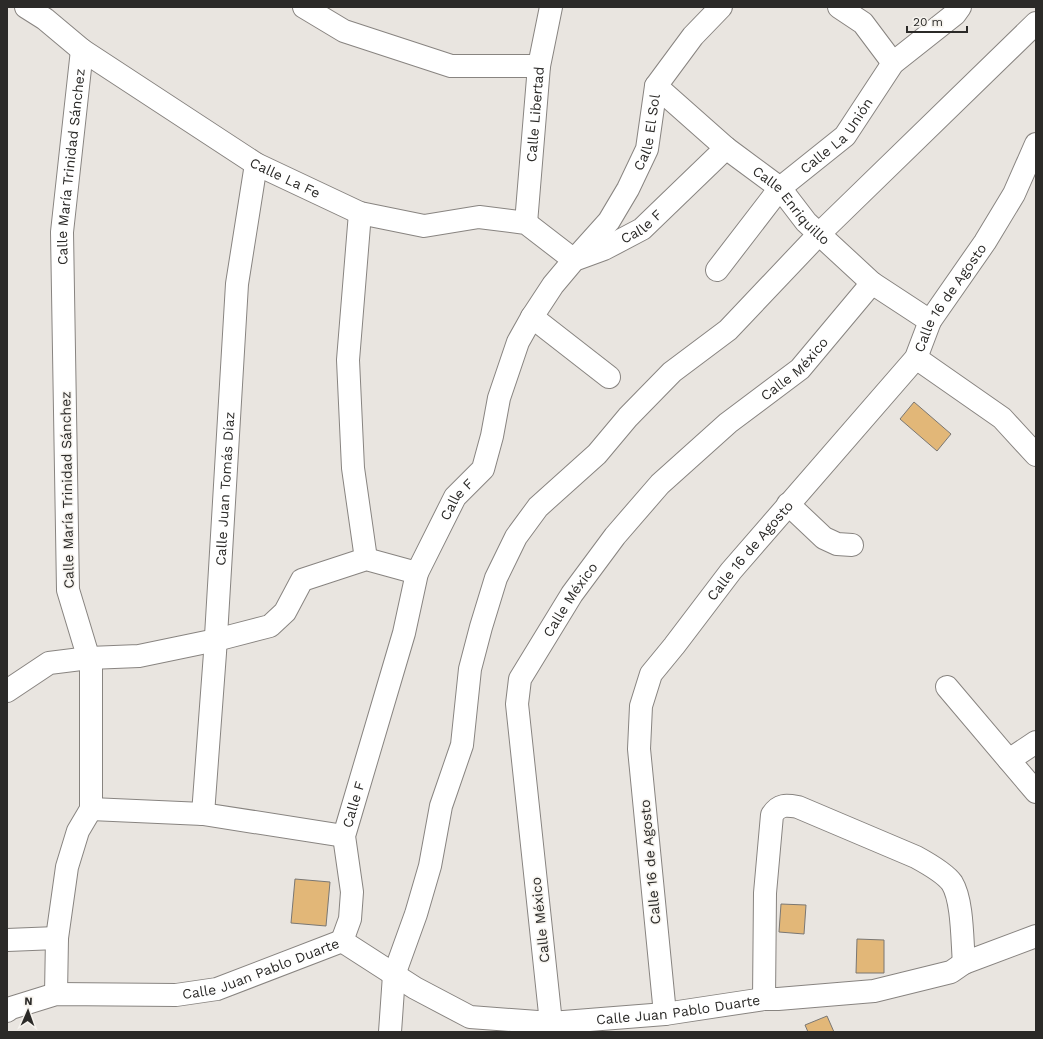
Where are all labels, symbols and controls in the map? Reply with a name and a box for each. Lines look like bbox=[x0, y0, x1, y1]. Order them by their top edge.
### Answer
scale bar bbox=[907, 8, 967, 34]
text: 20 m bbox=[913, 15, 943, 29]
street label: Calle Libertad bbox=[523, 66, 547, 163]
street label: Calle María Trinidad Sánchez bbox=[54, 68, 88, 265]
street label: Calle El Sol bbox=[630, 92, 663, 173]
street label: Calle La Unión bbox=[797, 95, 876, 177]
street label: Calle La Fe bbox=[247, 154, 323, 201]
street label: Calle Enriquillo bbox=[750, 163, 833, 248]
street label: Calle F bbox=[618, 206, 665, 247]
street label: Calle 16 de Agosto bbox=[911, 240, 990, 354]
street label: Calle México bbox=[758, 334, 831, 404]
street label: Calle María Trinidad Sánchez bbox=[57, 391, 77, 589]
street label: Calle Juan Tomás Díaz bbox=[212, 411, 237, 566]
street label: Calle F bbox=[437, 475, 477, 523]
street label: Calle 16 de Agosto bbox=[703, 498, 796, 604]
street label: Calle México bbox=[540, 559, 601, 640]
street label: Calle F bbox=[339, 779, 368, 829]
street label: Calle 16 de Agosto bbox=[637, 799, 663, 925]
street label: Calle México bbox=[528, 876, 552, 964]
street label: Calle Juan Pablo Duarte bbox=[181, 935, 341, 1002]
north arrow bbox=[8, 991, 48, 1031]
street label: Calle Juan Pablo Duarte bbox=[595, 992, 761, 1027]
text: N bbox=[24, 995, 33, 1008]

